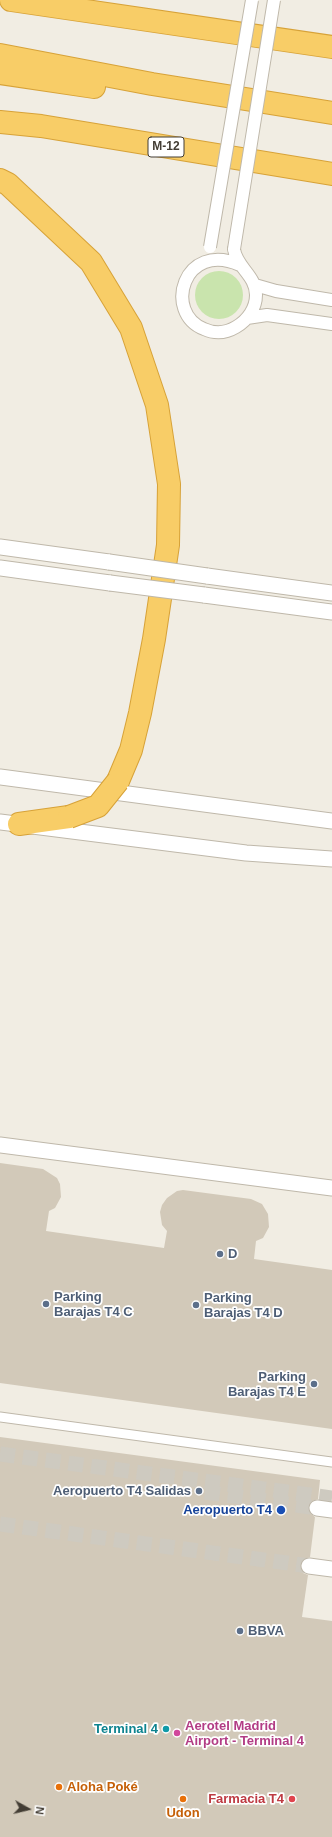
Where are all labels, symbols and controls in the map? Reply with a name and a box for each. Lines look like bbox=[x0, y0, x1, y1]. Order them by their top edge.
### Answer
road number: M-12 bbox=[148, 137, 184, 157]
place label: D bbox=[228, 1246, 237, 1262]
marker: D bbox=[215, 1249, 225, 1259]
place label: Parking Barajas T4 C bbox=[54, 1289, 133, 1320]
place label: Parking Barajas T4 D bbox=[204, 1290, 283, 1321]
marker: Parking Barajas T4 C bbox=[41, 1299, 51, 1309]
marker: Parking Barajas T4 D bbox=[191, 1300, 201, 1310]
place label: Parking Barajas T4 E bbox=[228, 1369, 306, 1400]
marker: Parking Barajas T4 E bbox=[309, 1379, 319, 1389]
place label: Aeropuerto T4 Salidas bbox=[53, 1483, 191, 1499]
marker: Aeropuerto T4 Salidas bbox=[194, 1486, 204, 1496]
place label: Aeropuerto T4 bbox=[183, 1502, 272, 1518]
marker: Aeropuerto T4 bbox=[275, 1504, 287, 1516]
place label: BBVA bbox=[248, 1623, 284, 1639]
marker: BBVA bbox=[235, 1626, 245, 1636]
place label: Aerotel Madrid Airport - Terminal 4 bbox=[185, 1718, 304, 1749]
place label: Terminal 4 bbox=[94, 1721, 158, 1737]
marker: Terminal 4 bbox=[161, 1724, 171, 1734]
marker: Aerotel Madrid Airport - Terminal 4 bbox=[172, 1728, 182, 1738]
place label: Aloha Poké bbox=[67, 1779, 138, 1795]
marker: Aloha Poké bbox=[54, 1782, 64, 1792]
north arrow bbox=[8, 1789, 48, 1829]
place label: Farmacia T4 bbox=[208, 1791, 284, 1807]
marker: Udon bbox=[178, 1794, 188, 1804]
marker: Farmacia T4 bbox=[287, 1794, 297, 1804]
place label: Udon bbox=[166, 1805, 200, 1821]
text: N bbox=[33, 1806, 46, 1815]

